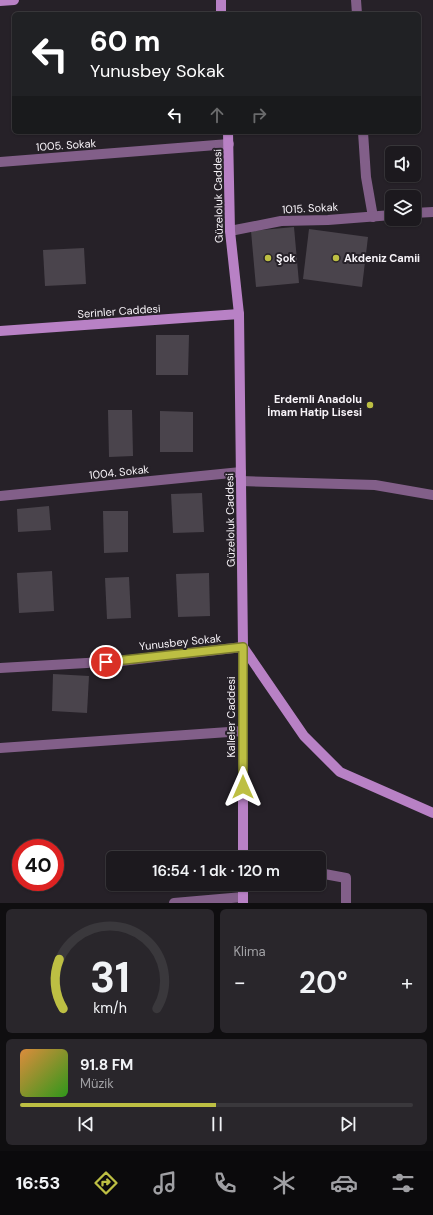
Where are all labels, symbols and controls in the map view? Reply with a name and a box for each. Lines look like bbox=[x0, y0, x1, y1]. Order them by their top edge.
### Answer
text: 60 m bbox=[90, 23, 160, 60]
icon: left bbox=[24, 28, 76, 80]
text: Yunusbey Sokak bbox=[90, 59, 225, 83]
icon: left bbox=[164, 104, 186, 126]
icon: ahead bbox=[206, 104, 228, 126]
icon: right bbox=[248, 104, 270, 126]
street label: 1005. Sokak bbox=[35, 136, 97, 154]
map controls bbox=[385, 146, 421, 226]
button: sound bbox=[385, 146, 421, 182]
street label: Güzeloluk Caddesi bbox=[210, 149, 226, 243]
button: layers bbox=[385, 190, 421, 226]
street label: 1015. Sokak bbox=[282, 200, 339, 216]
place label: Şok bbox=[276, 251, 296, 265]
place label: Akdeniz Camii bbox=[344, 251, 420, 265]
marker: Şok bbox=[263, 253, 273, 263]
marker: Akdeniz Camii bbox=[331, 253, 341, 263]
street label: Serinler Caddesi bbox=[77, 301, 161, 321]
place label: Erdemli Anadolu İmam Hatip Lisesi bbox=[267, 392, 362, 419]
marker: Erdemli Anadolu İmam Hatip Lisesi bbox=[365, 400, 375, 410]
street label: 1004. Sokak bbox=[88, 462, 150, 482]
street label: Güzeloluk Caddesi bbox=[222, 473, 238, 567]
street label: Yunusbey Sokak bbox=[138, 631, 222, 653]
pin bbox=[89, 645, 123, 679]
icon: arrive bbox=[95, 651, 117, 673]
street label: Kalleler Caddesi bbox=[224, 677, 238, 757]
position arrow bbox=[222, 766, 264, 808]
speed limit sign: 40 bbox=[12, 839, 64, 891]
text: 16:54 · 1 dk · 120 m bbox=[152, 861, 280, 881]
text: Klima bbox=[234, 943, 266, 960]
text: 31 bbox=[90, 951, 130, 1005]
text: 20° bbox=[299, 963, 348, 1002]
text: − bbox=[234, 968, 246, 997]
text: + bbox=[401, 968, 413, 997]
text: km/h bbox=[93, 999, 127, 1017]
text: 91.8 FM bbox=[80, 1055, 133, 1075]
text: Müzik bbox=[80, 1075, 114, 1092]
icon: previous bbox=[75, 1113, 97, 1135]
icon: pause bbox=[206, 1113, 228, 1135]
icon: next bbox=[337, 1113, 359, 1135]
icon: directions bbox=[92, 1169, 120, 1197]
icon: music bbox=[151, 1169, 179, 1197]
icon: phone bbox=[211, 1169, 239, 1197]
icon: climate bbox=[270, 1169, 298, 1197]
icon: car bbox=[330, 1169, 358, 1197]
icon: filters bbox=[389, 1169, 417, 1197]
text: 16:53 bbox=[16, 1171, 60, 1195]

